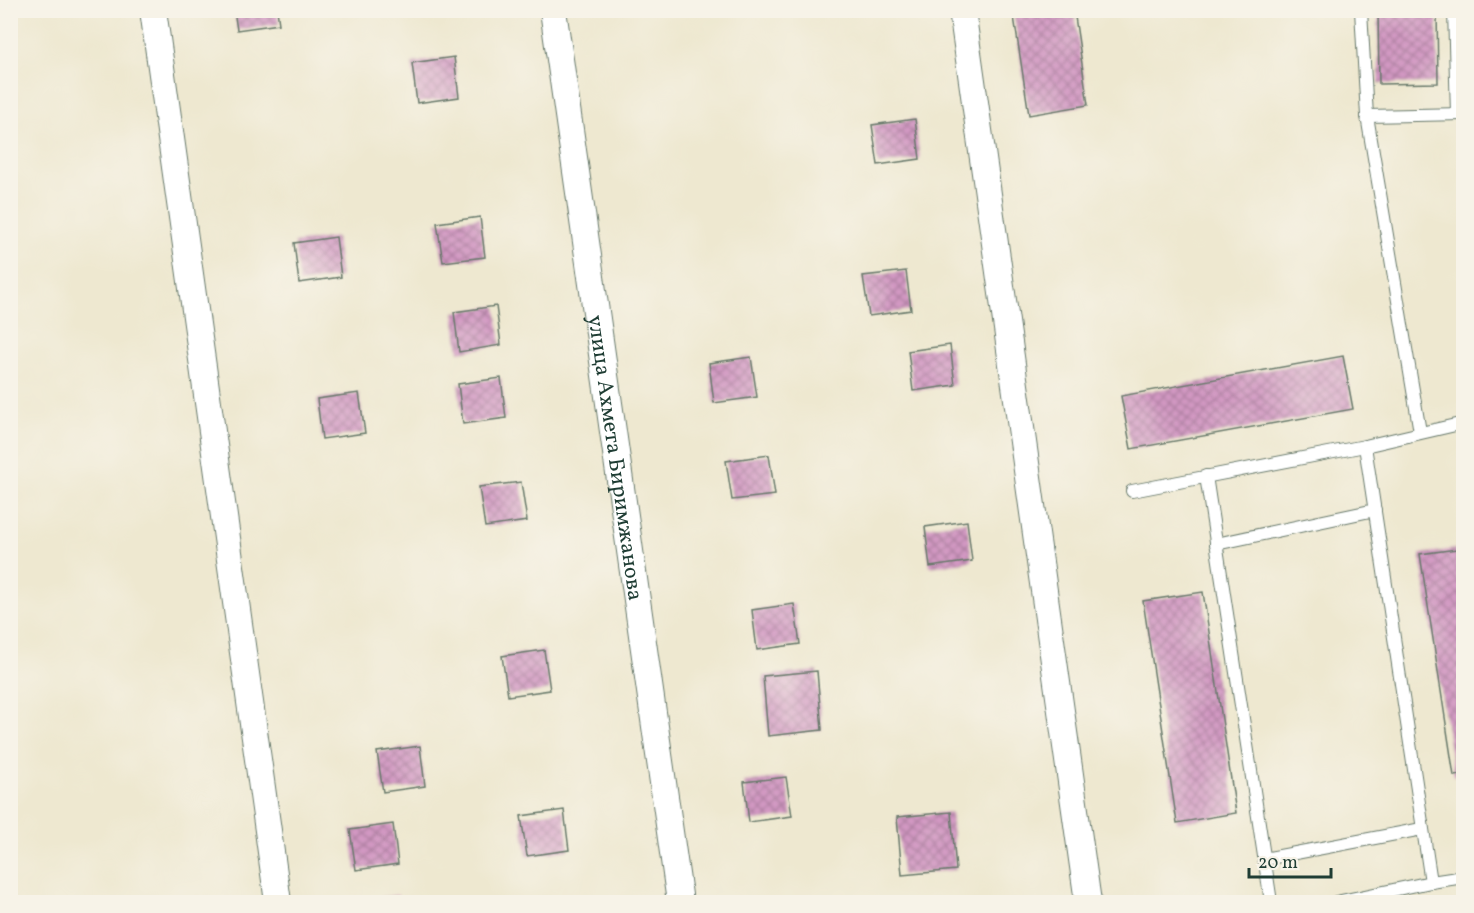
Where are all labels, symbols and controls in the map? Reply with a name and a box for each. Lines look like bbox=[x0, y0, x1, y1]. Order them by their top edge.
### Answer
street label: улица Ахмета Биримжанова bbox=[579, 313, 650, 603]
scale bar bbox=[1249, 841, 1332, 879]
text: 20 m bbox=[1258, 851, 1298, 876]

